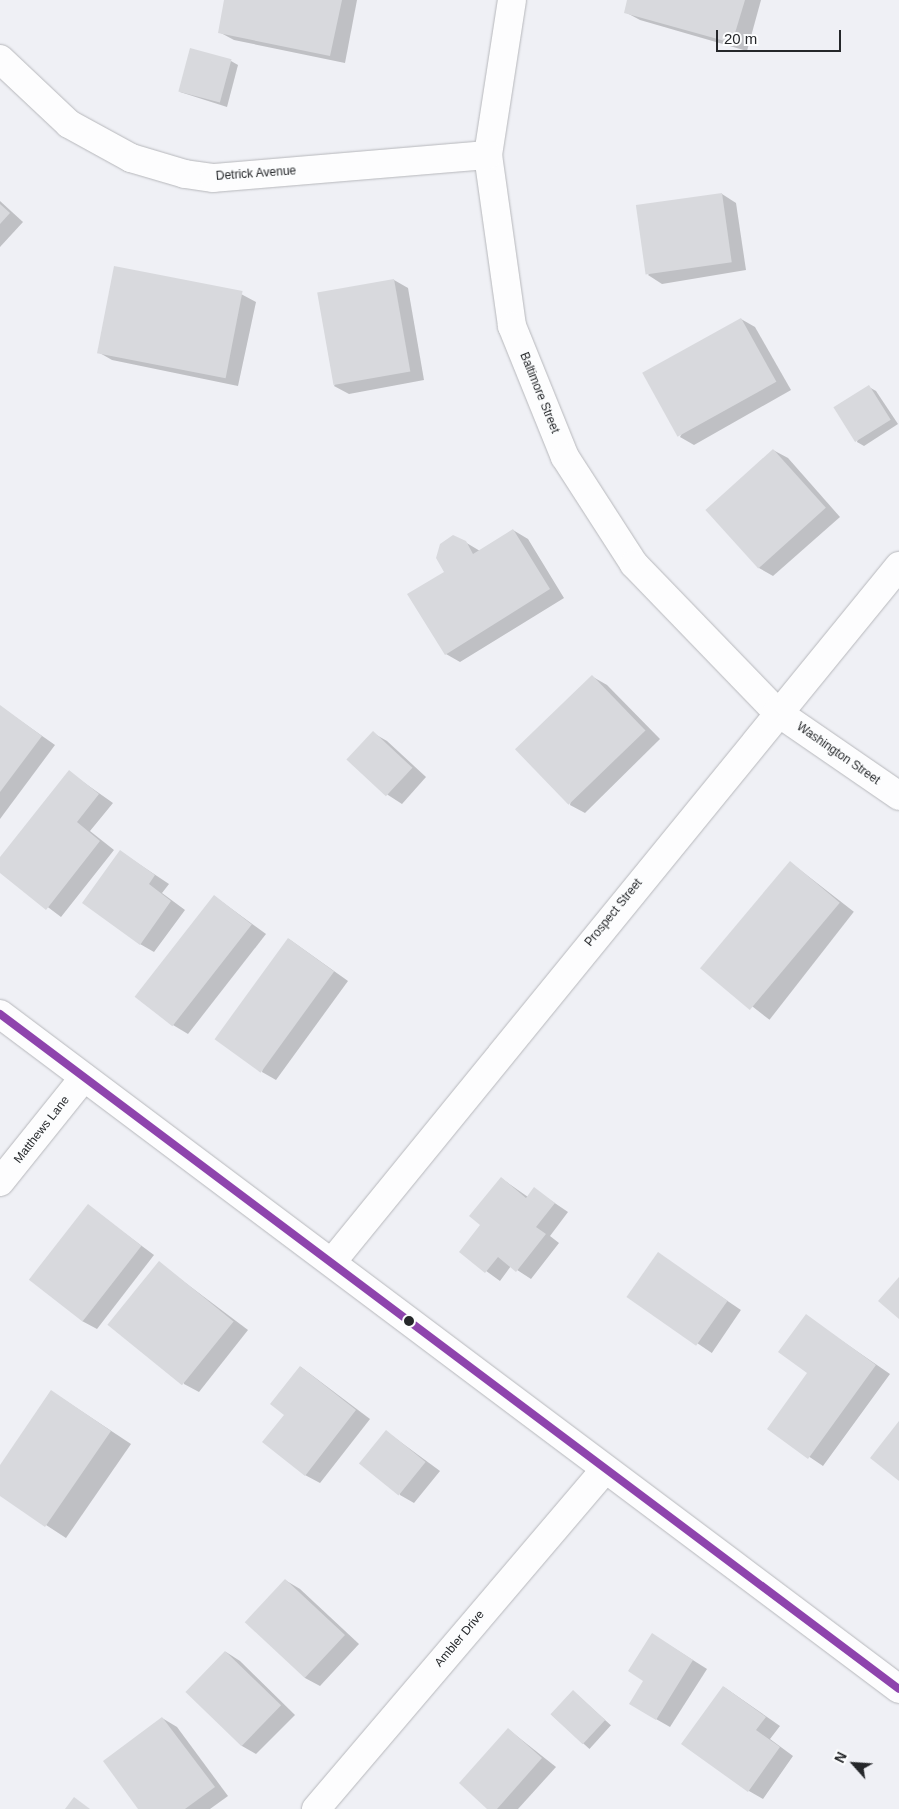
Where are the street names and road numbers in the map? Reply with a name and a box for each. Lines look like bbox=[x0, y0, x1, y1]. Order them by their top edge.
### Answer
street label: Detrick Avenue bbox=[215, 164, 297, 184]
street label: Baltimore Street bbox=[516, 350, 562, 436]
street label: Washington Street bbox=[794, 720, 882, 788]
street label: Prospect Street bbox=[582, 876, 646, 950]
street label: Matthews Lane bbox=[11, 1094, 73, 1166]
street label: Ambler Drive bbox=[432, 1608, 488, 1670]

